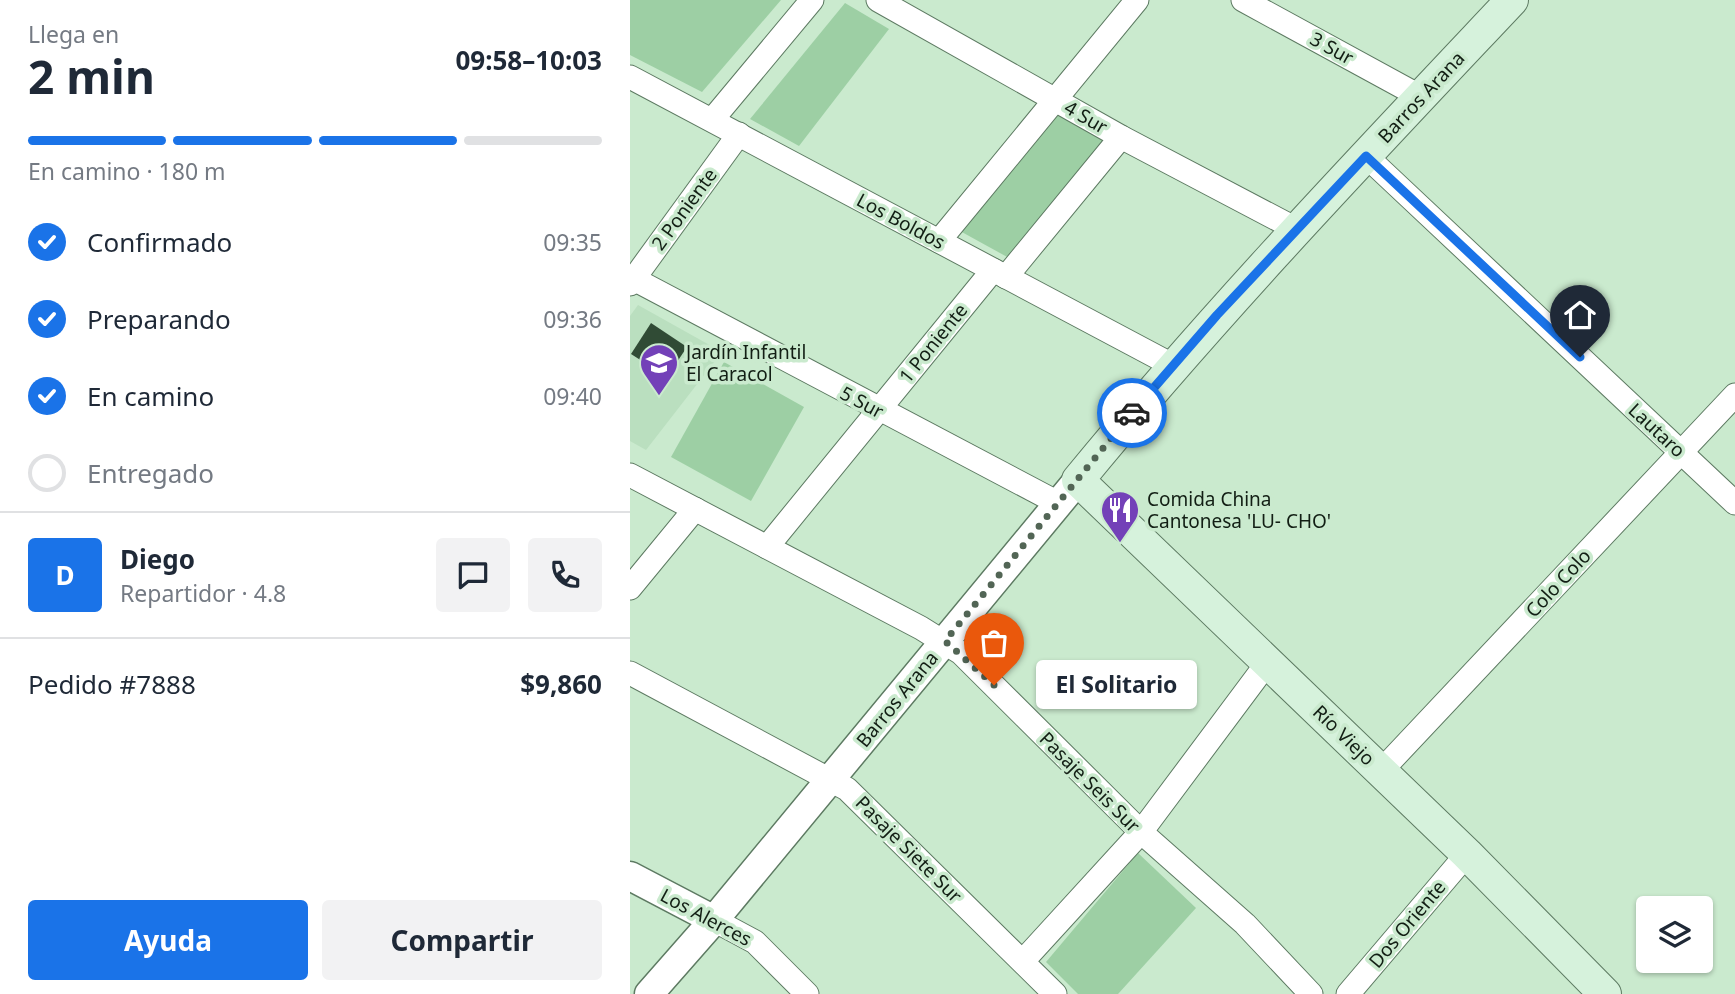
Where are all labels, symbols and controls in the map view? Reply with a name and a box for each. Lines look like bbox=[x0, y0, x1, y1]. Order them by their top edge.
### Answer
text: Llega en bbox=[28, 18, 119, 50]
street label: 3 Sur bbox=[1306, 26, 1358, 71]
text: 09:58–10:03 bbox=[455, 42, 602, 78]
text: 2 min bbox=[28, 45, 155, 107]
street label: Barros Arana bbox=[1372, 46, 1470, 148]
street label: 4 Sur bbox=[1060, 94, 1112, 140]
text: En camino · 180 m bbox=[28, 155, 226, 187]
street label: 2 Poniente bbox=[645, 163, 723, 255]
street label: Los Boldos bbox=[852, 187, 950, 255]
icon: check bbox=[28, 223, 66, 261]
text: Confirmado bbox=[87, 224, 232, 260]
text: 09:35 bbox=[543, 226, 602, 258]
pin bbox=[1550, 285, 1610, 357]
icon: home bbox=[1561, 296, 1599, 334]
street label: 1 Poniente bbox=[893, 298, 973, 388]
icon: check bbox=[28, 300, 66, 338]
text: Preparando bbox=[87, 301, 231, 337]
text: 09:36 bbox=[543, 303, 602, 335]
place label: Jardín Infantil El Caracol bbox=[684, 339, 806, 387]
school or university icon: Jardín Infantil El Caracol bbox=[638, 342, 680, 397]
icon: check bbox=[28, 377, 66, 415]
text: En camino bbox=[87, 378, 214, 414]
courier bbox=[1097, 378, 1167, 448]
text: 09:40 bbox=[543, 380, 602, 412]
street label: 5 Sur bbox=[836, 380, 888, 424]
icon: car bbox=[1113, 394, 1151, 432]
street label: Lautaro bbox=[1623, 397, 1691, 463]
text: Entregado bbox=[87, 455, 214, 491]
place label: Comida China Cantonesa 'LU- CHO' bbox=[1147, 486, 1331, 534]
restaurant icon: Comida China Cantonesa 'LU- CHO' bbox=[1099, 489, 1141, 544]
button: chat bbox=[436, 538, 510, 612]
button: phone bbox=[528, 538, 602, 612]
text: Diego bbox=[120, 541, 195, 577]
street label: Colo Colo bbox=[1520, 543, 1596, 623]
text: D bbox=[55, 557, 75, 593]
text: Repartidor · 4.8 bbox=[120, 577, 286, 609]
pin bbox=[964, 613, 1024, 685]
icon: bag bbox=[975, 624, 1013, 662]
street label: Barros Arana bbox=[850, 646, 944, 752]
callout: El Solitario bbox=[1036, 660, 1197, 710]
text: Pedido #7888 bbox=[28, 666, 196, 702]
text: $9,860 bbox=[520, 666, 602, 702]
text: El Solitario bbox=[1056, 668, 1177, 700]
street label: Río Viejo bbox=[1307, 699, 1381, 771]
street label: Pasaje Seis Sur bbox=[1034, 726, 1146, 838]
street label: Pasaje Siete Sur bbox=[850, 790, 968, 908]
street label: Dos Oriente bbox=[1363, 875, 1451, 973]
street label: Los Alerces bbox=[656, 882, 756, 952]
map controls bbox=[1636, 896, 1713, 973]
button: layers bbox=[1636, 896, 1713, 973]
button: Ayuda bbox=[28, 900, 308, 980]
button: Compartir bbox=[322, 900, 602, 980]

